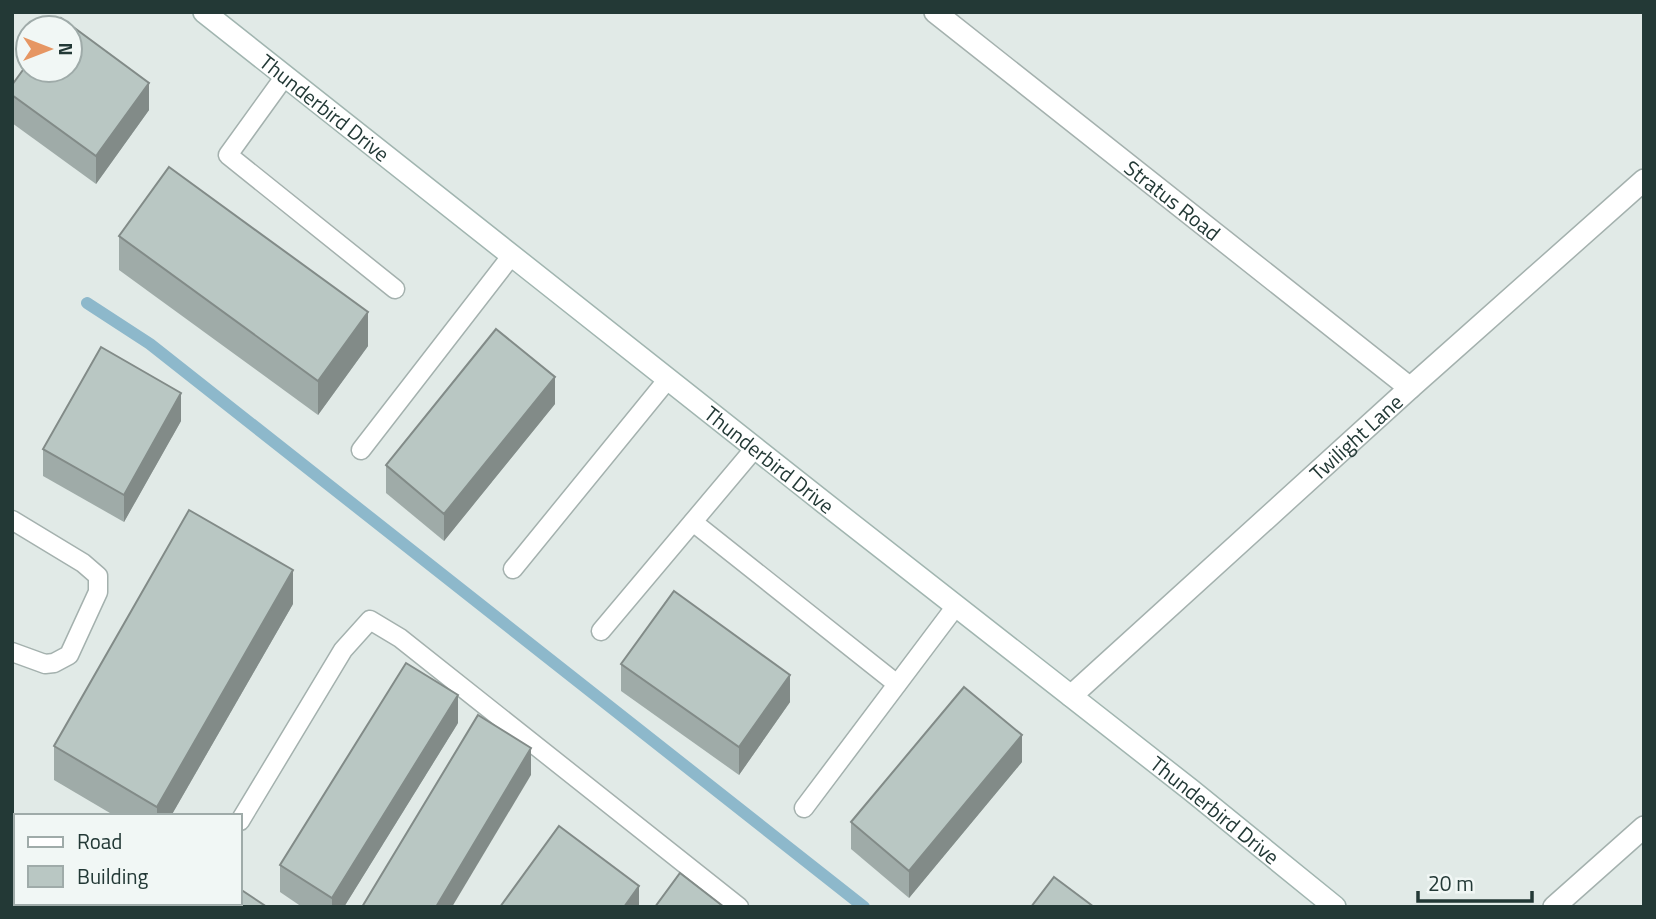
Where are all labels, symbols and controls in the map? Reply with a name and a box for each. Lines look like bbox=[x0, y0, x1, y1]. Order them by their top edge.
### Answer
north arrow bbox=[14, 14, 84, 84]
text: N bbox=[52, 42, 81, 56]
street label: Thunderbird Drive bbox=[253, 46, 397, 169]
street label: Stratus Road bbox=[1118, 152, 1228, 248]
street label: Twilight Lane bbox=[1302, 386, 1410, 488]
street label: Thunderbird Drive bbox=[697, 398, 841, 521]
street label: Thunderbird Drive bbox=[1143, 748, 1287, 872]
legend bbox=[14, 814, 242, 905]
text: Road bbox=[77, 825, 122, 857]
text: Building bbox=[77, 860, 149, 892]
scale bar bbox=[1418, 860, 1532, 904]
text: 20 m bbox=[1428, 867, 1474, 899]

